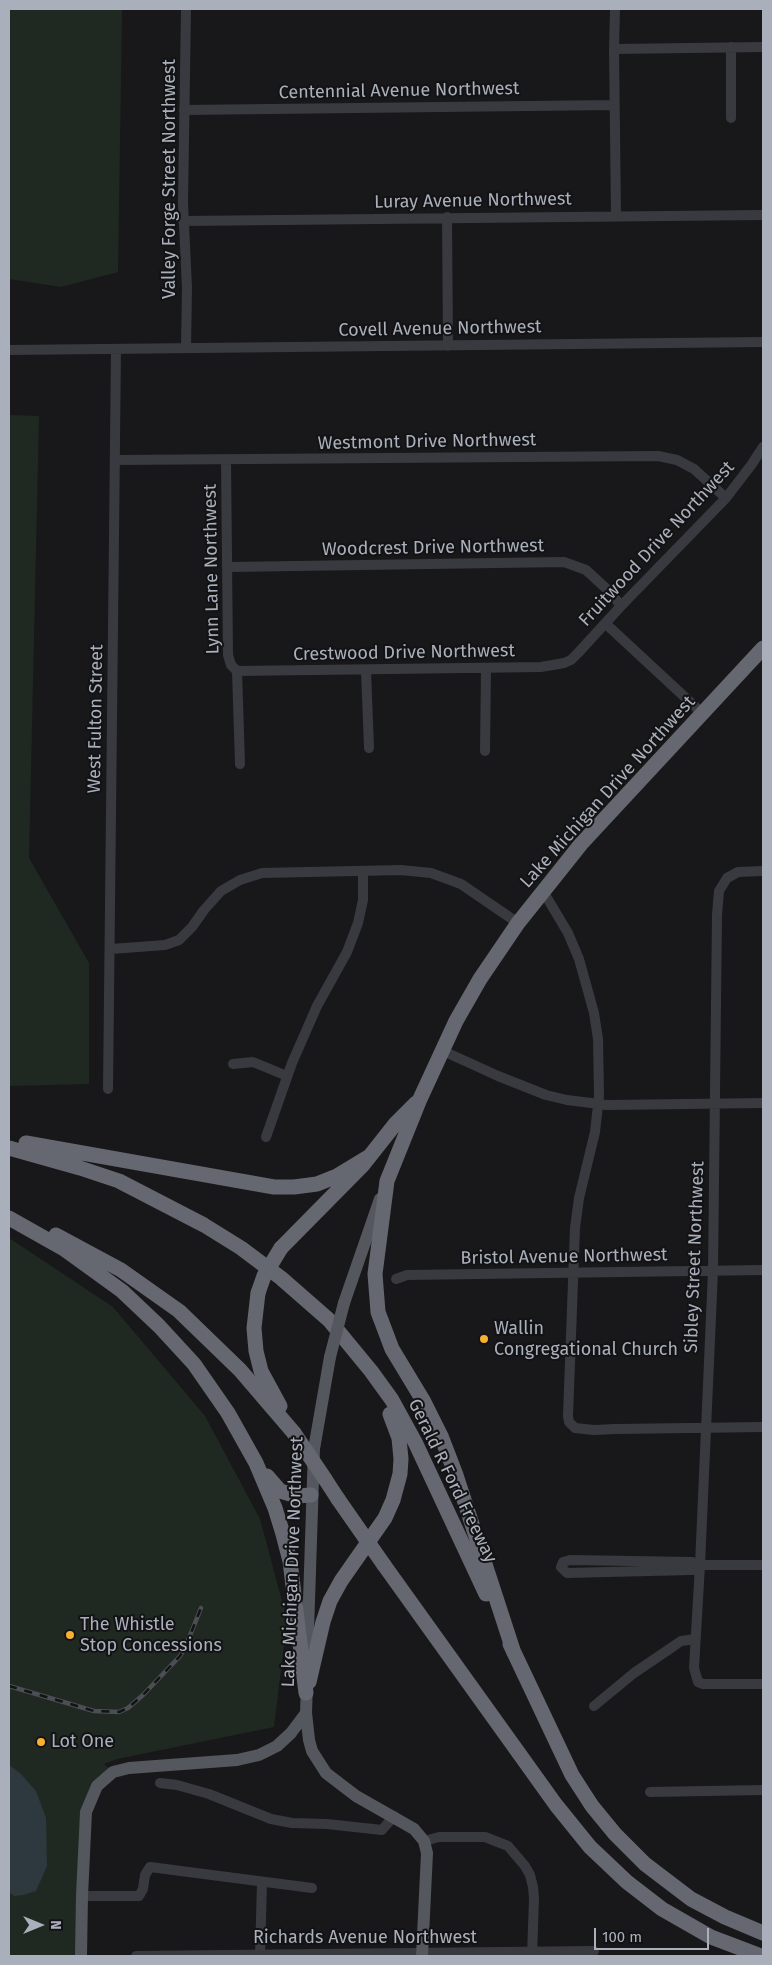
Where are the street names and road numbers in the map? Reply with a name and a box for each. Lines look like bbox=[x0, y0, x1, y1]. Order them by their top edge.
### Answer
street label: Valley Forge Street Northwest bbox=[159, 59, 181, 299]
street label: Centennial Avenue Northwest bbox=[278, 78, 520, 104]
street label: Luray Avenue Northwest bbox=[374, 188, 572, 214]
street label: Covell Avenue Northwest bbox=[338, 316, 542, 342]
street label: Westmont Drive Northwest bbox=[318, 429, 536, 455]
street label: Fruitwood Drive Northwest bbox=[575, 457, 739, 631]
street label: Lynn Lane Northwest bbox=[200, 484, 224, 654]
street label: Woodcrest Drive Northwest bbox=[322, 535, 544, 561]
street label: Crestwood Drive Northwest bbox=[293, 640, 515, 666]
street label: West Fulton Street bbox=[84, 644, 108, 794]
street label: Lake Michigan Drive Northwest bbox=[516, 691, 700, 893]
street label: Sibley Street Northwest bbox=[681, 1161, 709, 1353]
street label: Bristol Avenue Northwest bbox=[460, 1244, 668, 1270]
street label: Gerald R Ford Freeway bbox=[403, 1396, 501, 1566]
street label: Lake Michigan Drive Northwest bbox=[278, 1436, 308, 1688]
street label: Richards Avenue Northwest bbox=[253, 1927, 477, 1949]

